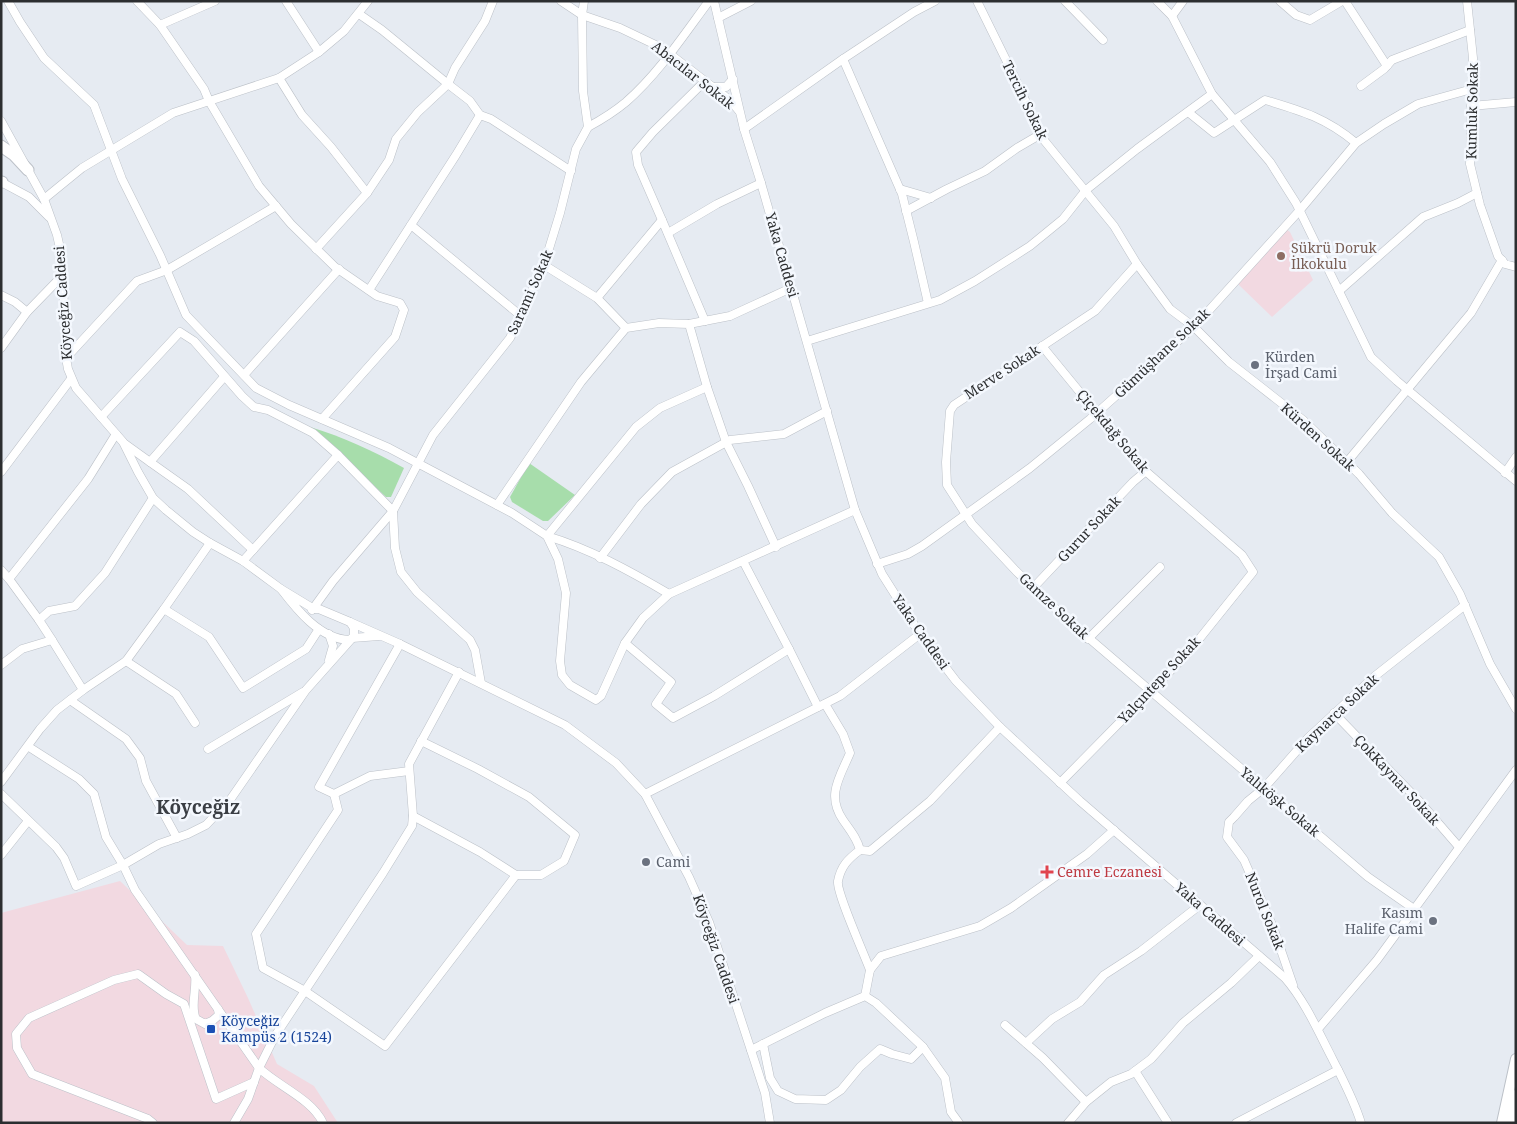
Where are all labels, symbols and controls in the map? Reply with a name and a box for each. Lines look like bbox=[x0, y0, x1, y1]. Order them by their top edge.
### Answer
street label: Abacılar Sokak bbox=[648, 36, 739, 113]
street label: Tercih Sokak bbox=[998, 57, 1053, 143]
street label: Kumluk Sokak bbox=[1461, 62, 1482, 159]
street label: Yaka Caddesi bbox=[761, 209, 804, 300]
place label: Şükrü Doruk İlkokulu bbox=[1291, 238, 1378, 273]
street label: Köyceğiz Caddesi bbox=[49, 245, 76, 361]
street label: Sarami Sokak bbox=[502, 246, 557, 337]
marker: Şükrü Doruk İlkokulu bbox=[1275, 250, 1287, 262]
street label: Gümüşhane Sokak bbox=[1110, 303, 1214, 402]
street label: Merve Sokak bbox=[960, 340, 1044, 403]
place label: Kürden İrşad Cami bbox=[1265, 347, 1338, 382]
marker: Kürden İrşad Cami bbox=[1249, 359, 1261, 371]
street label: Çiçekdağ Sokak bbox=[1073, 385, 1154, 477]
street label: Kürden Sokak bbox=[1277, 398, 1360, 476]
street label: Gurur Sokak bbox=[1053, 491, 1125, 566]
street label: Gamze Sokak bbox=[1015, 568, 1094, 644]
street label: Yaka Caddesi bbox=[888, 590, 955, 673]
street label: Yalçıntepe Sokak bbox=[1113, 631, 1205, 728]
street label: Kaynarca Sokak bbox=[1291, 669, 1383, 756]
street label: ÇokKaynar Sokak bbox=[1350, 730, 1445, 830]
street label: Yalıköşk Sokak bbox=[1236, 762, 1325, 841]
district label: Köyceğiz bbox=[156, 794, 240, 820]
place label: Cami bbox=[656, 852, 691, 871]
marker: Cami bbox=[640, 856, 652, 868]
place label: Cemre Eczanesi bbox=[1057, 862, 1163, 881]
marker: Cemre Eczanesi bbox=[1041, 866, 1053, 878]
street label: Nurol Sokak bbox=[1241, 869, 1290, 953]
street label: Yaka Caddesi bbox=[1170, 877, 1250, 950]
street label: Köyceğiz Caddesi bbox=[689, 892, 744, 1006]
place label: Kasım Halife Cami bbox=[1345, 903, 1424, 938]
marker: Kasım Halife Cami bbox=[1427, 915, 1439, 927]
place label: Köyceğiz Kampüs 2 (1524) bbox=[221, 1011, 332, 1046]
marker: Köyceğiz Kampüs 2 (1524) bbox=[205, 1023, 217, 1035]

